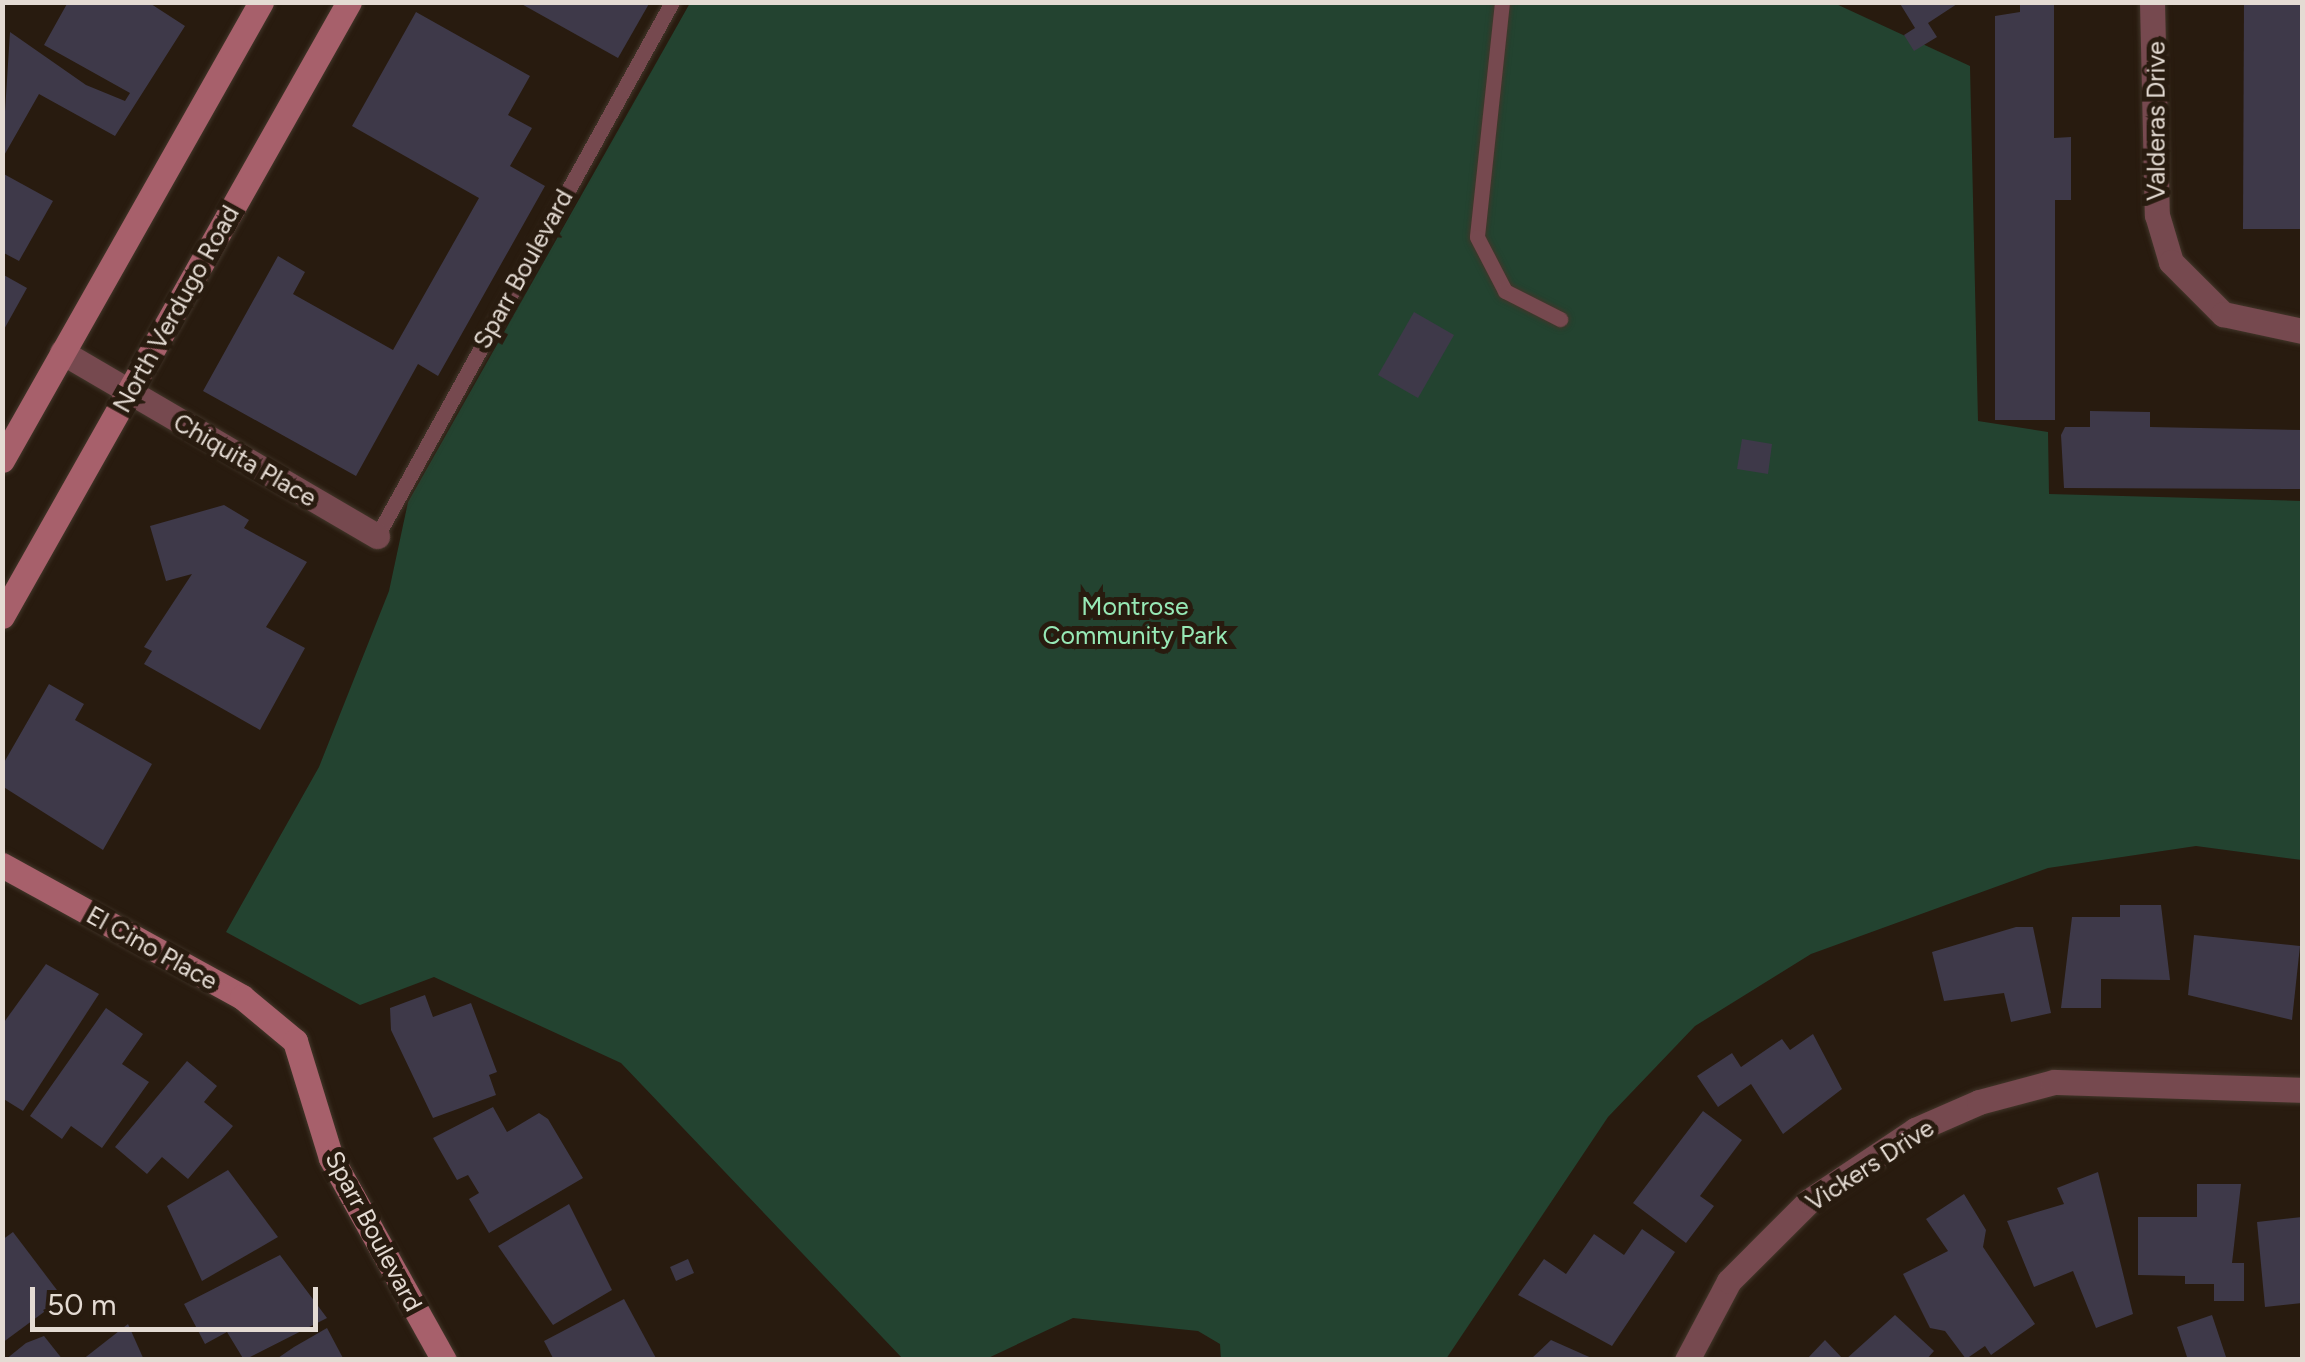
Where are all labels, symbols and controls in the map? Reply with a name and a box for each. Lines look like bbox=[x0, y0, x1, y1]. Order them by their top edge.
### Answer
street label: Valderas Drive bbox=[2141, 41, 2171, 201]
street label: Sparr Boulevard bbox=[467, 184, 579, 354]
street label: North Verdugo Road bbox=[107, 200, 245, 418]
street label: Chiquita Place bbox=[168, 407, 322, 513]
park label: Montrose Community Park bbox=[1042, 592, 1228, 651]
street label: El Cino Place bbox=[81, 900, 223, 996]
street label: Vickers Drive bbox=[1801, 1113, 1939, 1217]
street label: Sparr Boulevard bbox=[319, 1146, 429, 1316]
scale bar bbox=[35, 1267, 322, 1329]
text: 50 m bbox=[47, 1286, 116, 1323]

